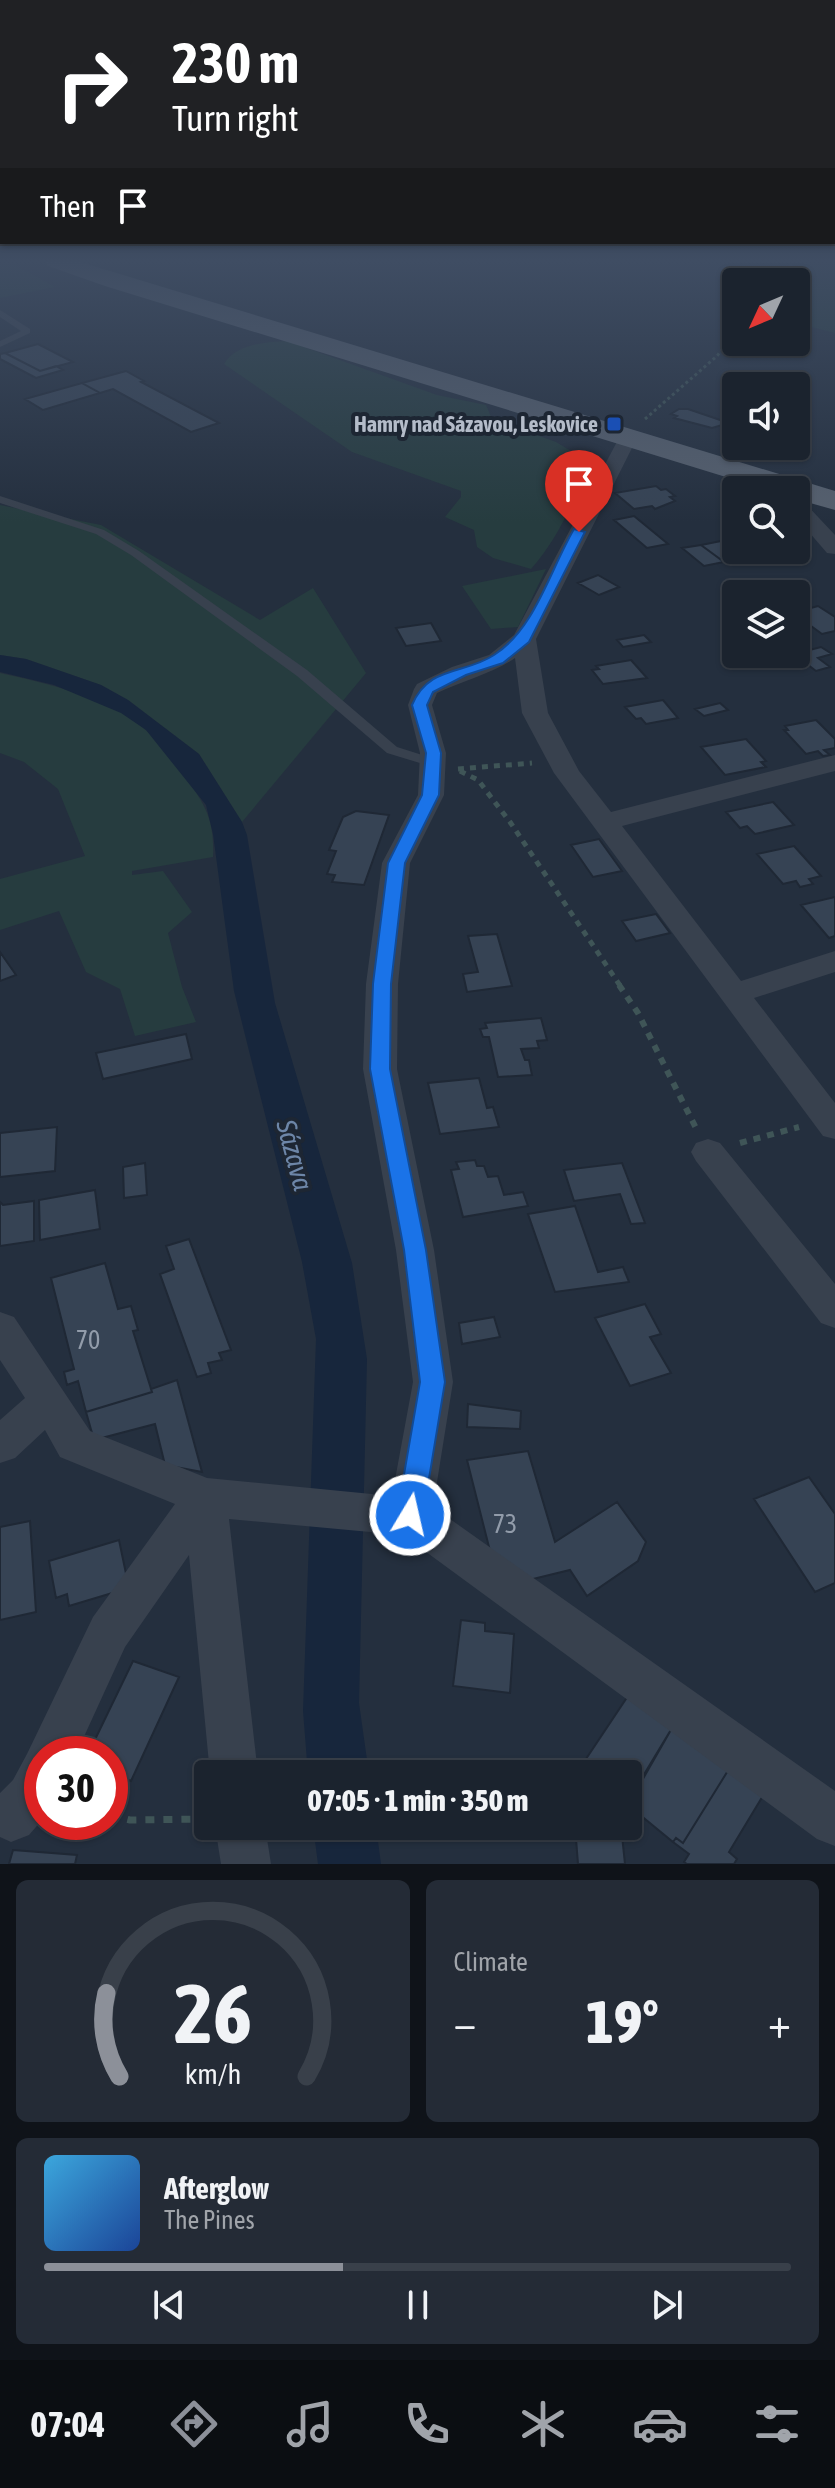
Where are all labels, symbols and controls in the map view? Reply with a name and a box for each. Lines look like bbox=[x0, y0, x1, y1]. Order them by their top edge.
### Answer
text: 230 m bbox=[172, 31, 299, 95]
icon: right bbox=[40, 32, 144, 136]
text: Turn right bbox=[172, 97, 299, 139]
icon: arrive bbox=[111, 184, 155, 228]
text: Then bbox=[40, 189, 95, 223]
north arrow bbox=[722, 268, 810, 356]
map controls bbox=[722, 268, 810, 668]
button: sound bbox=[722, 372, 810, 460]
place label: Hamry nad Sázavou, Leskovice bbox=[354, 411, 598, 437]
marker: Hamry nad Sázavou, Leskovice bbox=[605, 415, 623, 433]
pin bbox=[545, 450, 613, 532]
icon: arrive bbox=[557, 462, 601, 506]
button: search bbox=[722, 476, 810, 564]
button: layers bbox=[722, 580, 810, 668]
water label: Sázava bbox=[270, 1115, 320, 1194]
house number: 70 bbox=[76, 1325, 100, 1355]
position arrow bbox=[368, 1473, 452, 1557]
house number: 73 bbox=[493, 1509, 517, 1539]
speed limit sign: 30 bbox=[24, 1736, 128, 1840]
text: 07:05 · 1 min · 350 m bbox=[308, 1783, 528, 1817]
text: Climate bbox=[454, 1947, 528, 1977]
text: 26 bbox=[174, 1965, 252, 2061]
text: 19° bbox=[586, 1987, 659, 2056]
text: − bbox=[454, 1997, 476, 2047]
text: + bbox=[768, 1997, 791, 2047]
text: km/h bbox=[184, 2057, 241, 2090]
text: Afterglow bbox=[164, 2171, 269, 2205]
text: The Pines bbox=[164, 2205, 255, 2235]
icon: previous bbox=[147, 2283, 191, 2327]
icon: pause bbox=[396, 2283, 440, 2327]
icon: next bbox=[645, 2283, 689, 2327]
icon: directions bbox=[166, 2396, 222, 2452]
icon: music bbox=[282, 2396, 338, 2452]
icon: phone bbox=[399, 2396, 455, 2452]
icon: climate bbox=[515, 2396, 571, 2452]
icon: car bbox=[632, 2396, 688, 2452]
icon: filters bbox=[749, 2396, 805, 2452]
text: 07:04 bbox=[30, 2403, 105, 2445]

